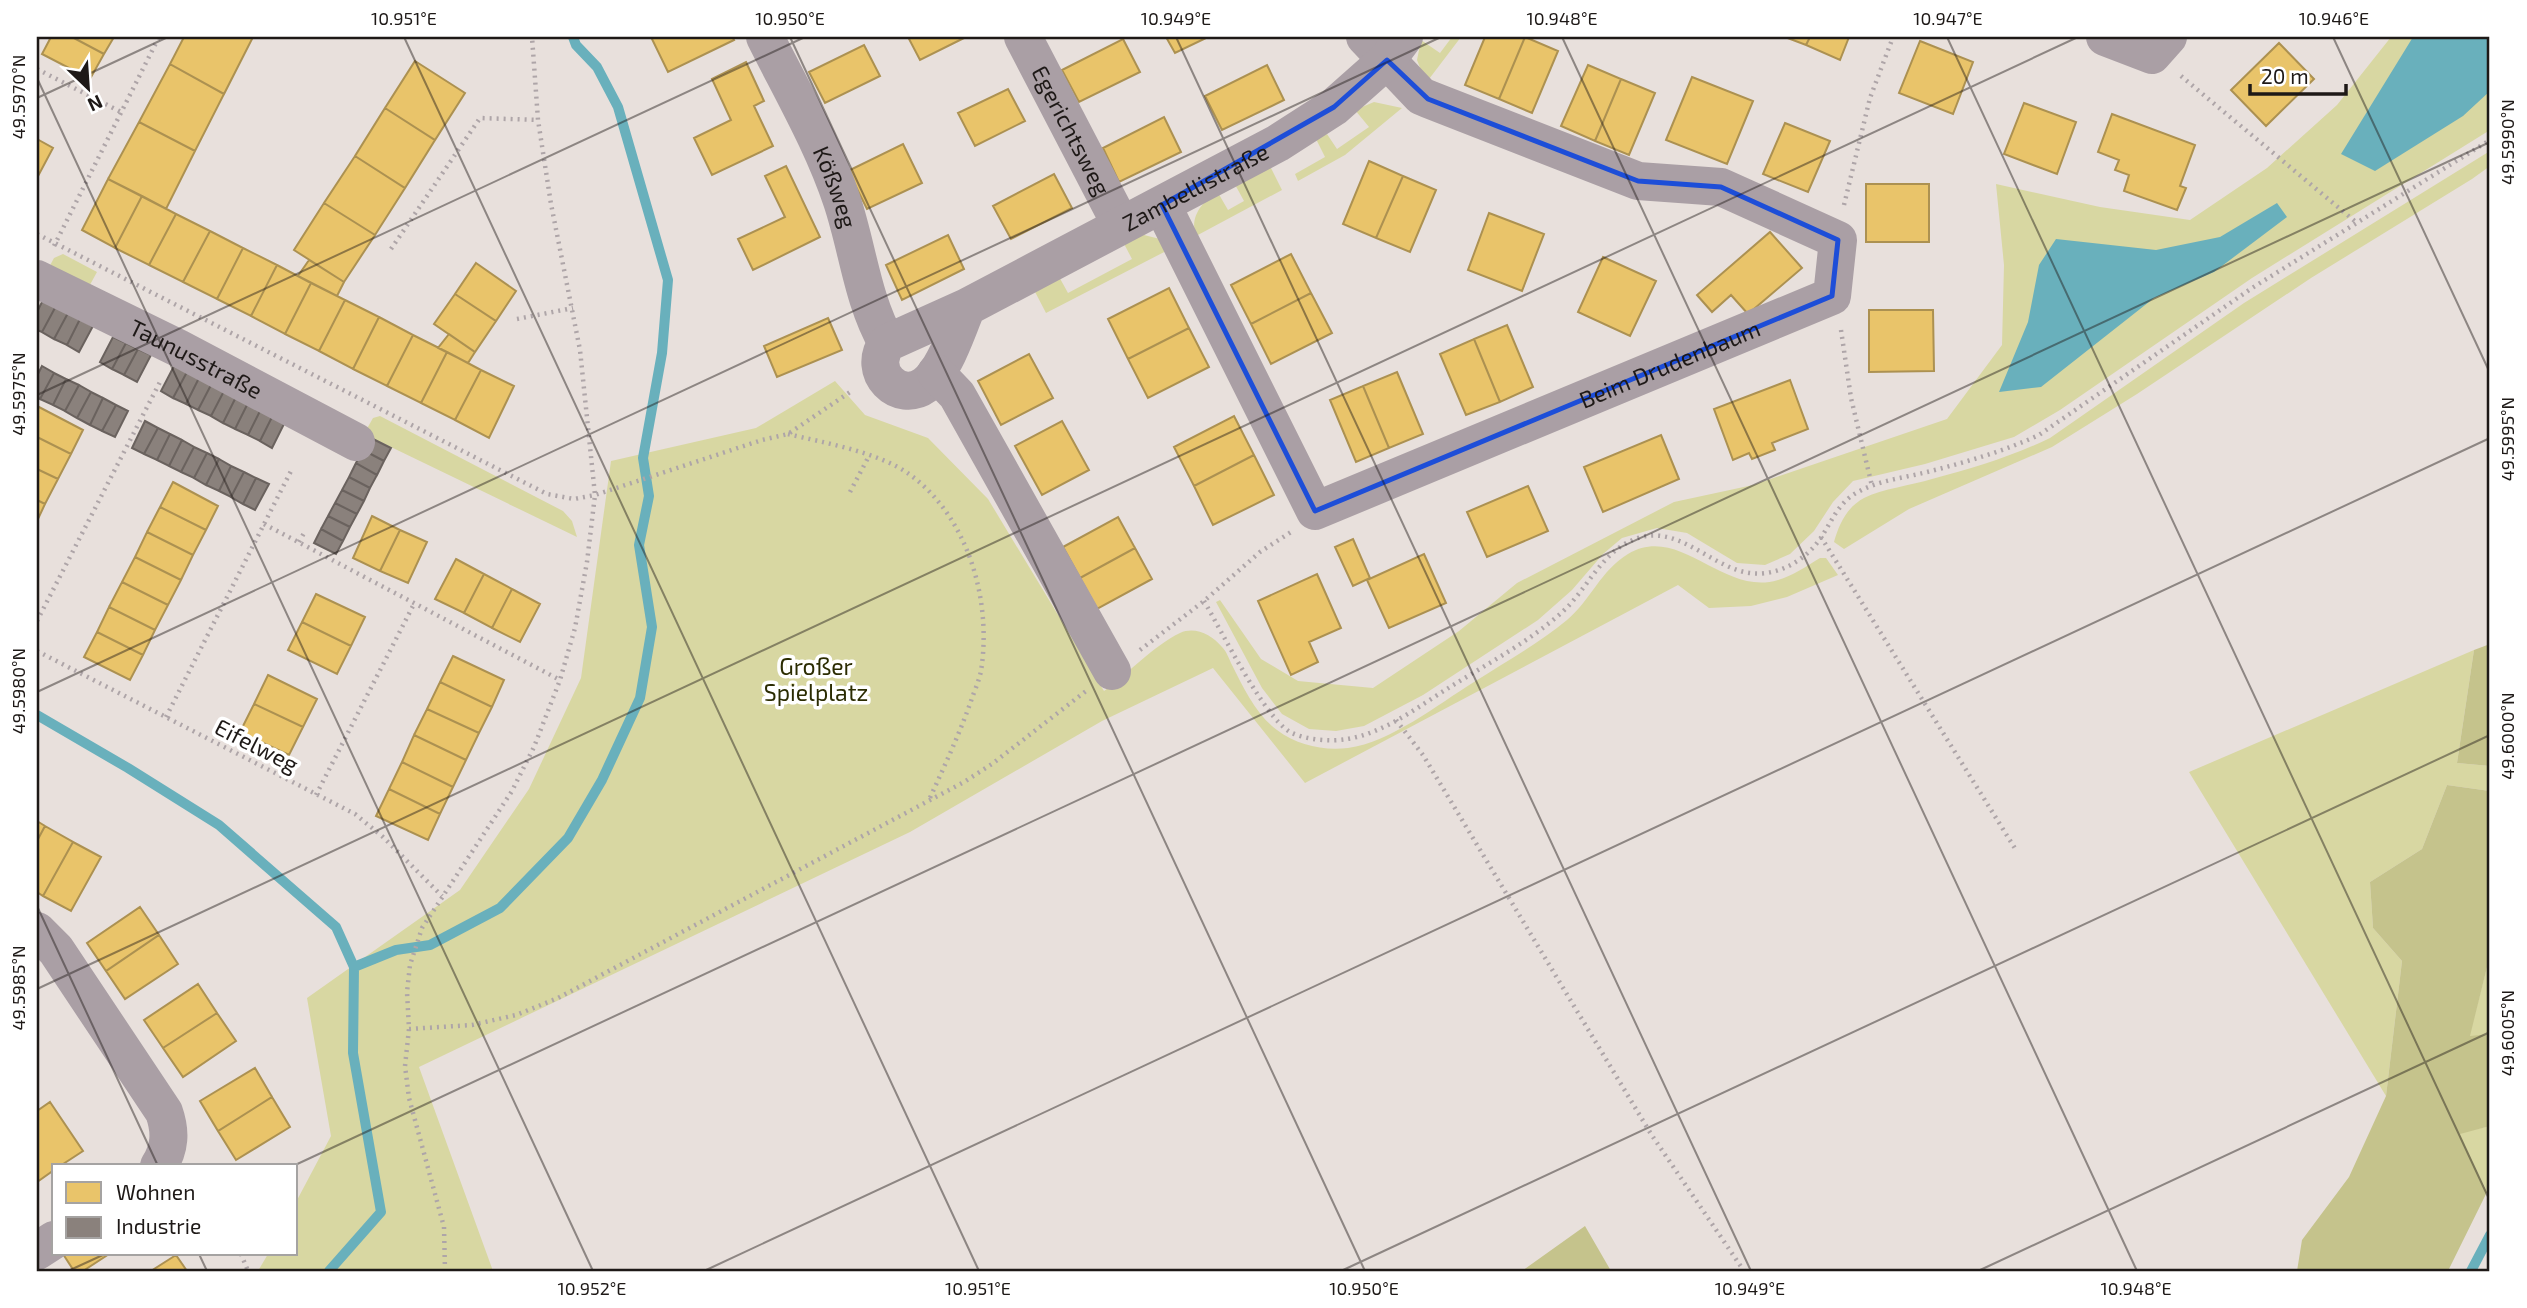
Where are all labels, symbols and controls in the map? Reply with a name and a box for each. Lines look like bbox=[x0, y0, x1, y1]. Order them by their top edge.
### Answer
text: 10.951°E bbox=[371, 7, 437, 29]
text: 10.950°E bbox=[755, 7, 825, 29]
text: 10.949°E bbox=[1141, 7, 1211, 29]
text: 10.948°E bbox=[1526, 7, 1598, 29]
text: 10.947°E bbox=[1913, 7, 1983, 29]
text: 10.946°E bbox=[2299, 7, 2369, 29]
north arrow bbox=[52, 52, 122, 122]
scale bar bbox=[2250, 52, 2347, 96]
text: 49.5970°N bbox=[7, 55, 29, 139]
street label: Egerichtsweg bbox=[1026, 61, 1117, 200]
text: 20 m bbox=[2261, 63, 2309, 88]
text: N bbox=[84, 91, 106, 117]
text: 49.5990°N bbox=[2496, 99, 2518, 185]
street label: Zambellistraße bbox=[1118, 137, 1273, 237]
street label: Kößweg bbox=[808, 141, 863, 231]
street label: Taunusstraße bbox=[125, 313, 267, 404]
street label: Beim Drudenbaum bbox=[1575, 314, 1764, 414]
text: 49.5975°N bbox=[7, 352, 29, 436]
text: 49.5995°N bbox=[2496, 397, 2518, 481]
text: 49.5980°N bbox=[7, 648, 29, 734]
park label: Großer Spielplatz bbox=[764, 652, 868, 706]
text: 49.6000°N bbox=[2496, 692, 2518, 780]
street label: Eifelweg bbox=[211, 712, 304, 778]
text: 49.5985°N bbox=[7, 945, 29, 1031]
text: 49.6005°N bbox=[2496, 990, 2518, 1076]
legend bbox=[52, 1164, 298, 1256]
text: Wohnen bbox=[116, 1179, 195, 1204]
text: Industrie bbox=[116, 1213, 201, 1238]
text: 10.952°E bbox=[558, 1277, 626, 1299]
text: 10.951°E bbox=[945, 1277, 1011, 1299]
text: 10.950°E bbox=[1329, 1277, 1399, 1299]
text: 10.949°E bbox=[1715, 1277, 1785, 1299]
text: 10.948°E bbox=[2100, 1277, 2172, 1299]

